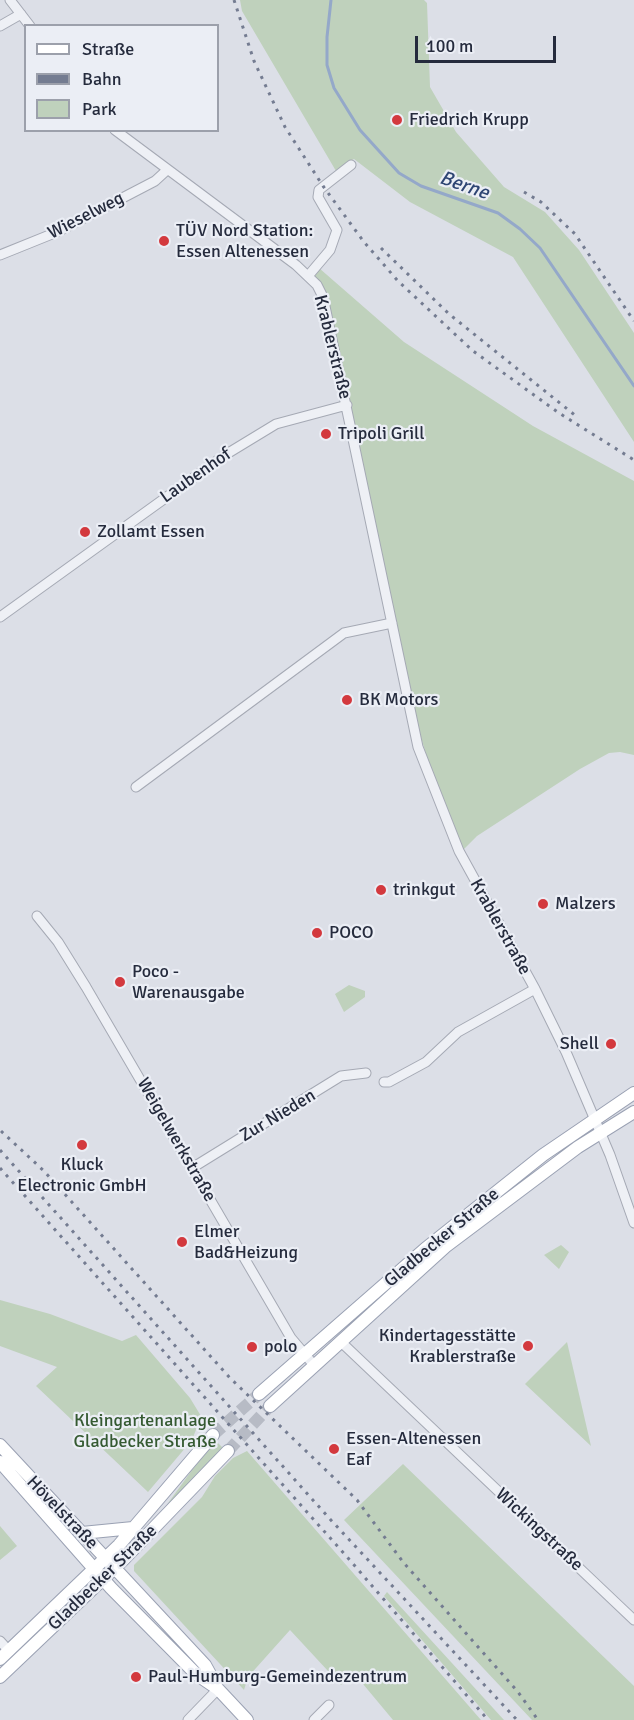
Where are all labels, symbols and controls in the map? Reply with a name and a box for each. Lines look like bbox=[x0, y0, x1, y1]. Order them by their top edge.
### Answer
legend bbox=[24, 24, 219, 132]
scale bar bbox=[418, 24, 559, 62]
text: 100 m bbox=[426, 35, 473, 57]
text: Straße bbox=[82, 38, 134, 60]
text: Bahn bbox=[82, 68, 122, 90]
text: Park bbox=[82, 98, 117, 120]
place label: Friedrich Krupp bbox=[409, 109, 529, 131]
marker: Friedrich Krupp bbox=[390, 113, 404, 127]
water label: Berne bbox=[436, 166, 492, 206]
street label: Wieselweg bbox=[44, 188, 128, 244]
place label: TÜV Nord Station: Essen Altenessen bbox=[176, 220, 313, 262]
marker: TÜV Nord Station: Essen Altenessen bbox=[157, 234, 171, 248]
street label: Krablerstraße bbox=[309, 293, 355, 401]
place label: Tripoli Grill bbox=[338, 423, 424, 445]
marker: Tripoli Grill bbox=[319, 427, 333, 441]
street label: Laubenhof bbox=[156, 444, 236, 508]
place label: Zollamt Essen bbox=[97, 521, 205, 543]
marker: Zollamt Essen bbox=[78, 525, 92, 539]
place label: BK Motors bbox=[359, 689, 438, 711]
marker: BK Motors bbox=[340, 693, 354, 707]
street label: Krablerstraße bbox=[465, 875, 535, 979]
place label: trinkgut bbox=[393, 879, 455, 901]
marker: trinkgut bbox=[374, 883, 388, 897]
place label: Malzers bbox=[555, 893, 616, 915]
marker: Malzers bbox=[536, 897, 550, 911]
place label: POCO bbox=[329, 922, 374, 944]
marker: POCO bbox=[310, 926, 324, 940]
place label: Poco - Warenausgabe bbox=[132, 961, 245, 1004]
marker: Poco - Warenausgabe bbox=[113, 975, 127, 989]
place label: Shell bbox=[560, 1033, 599, 1055]
marker: Shell bbox=[604, 1037, 618, 1051]
street label: Weigelwerkstraße bbox=[132, 1074, 220, 1206]
street label: Zur Nieden bbox=[236, 1085, 320, 1147]
marker: Kluck Electronic GmbH bbox=[75, 1138, 89, 1152]
place label: Kluck Electronic GmbH bbox=[17, 1154, 147, 1196]
street label: Gladbecker Straße bbox=[380, 1184, 504, 1292]
place label: Elmer Bad&Heizung bbox=[194, 1221, 298, 1264]
marker: Elmer Bad&Heizung bbox=[175, 1235, 189, 1249]
place label: Kindertagesstätte Krablerstraße bbox=[379, 1325, 516, 1368]
place label: polo bbox=[264, 1336, 297, 1358]
marker: Kindertagesstätte Krablerstraße bbox=[521, 1339, 535, 1353]
marker: polo bbox=[245, 1340, 259, 1354]
park label: Kleingartenanlage Gladbecker Straße bbox=[74, 1410, 216, 1452]
place label: Essen-Altenessen Eaf bbox=[346, 1428, 481, 1470]
marker: Essen-Altenessen Eaf bbox=[327, 1442, 341, 1456]
street label: Hövelstraße bbox=[22, 1472, 102, 1554]
street label: Wickingstraße bbox=[491, 1484, 587, 1576]
street label: Gladbecker Straße bbox=[44, 1521, 162, 1635]
place label: Paul-Humburg-Gemeindezentrum bbox=[148, 1666, 407, 1688]
marker: Paul-Humburg-Gemeindezentrum bbox=[129, 1670, 143, 1684]

